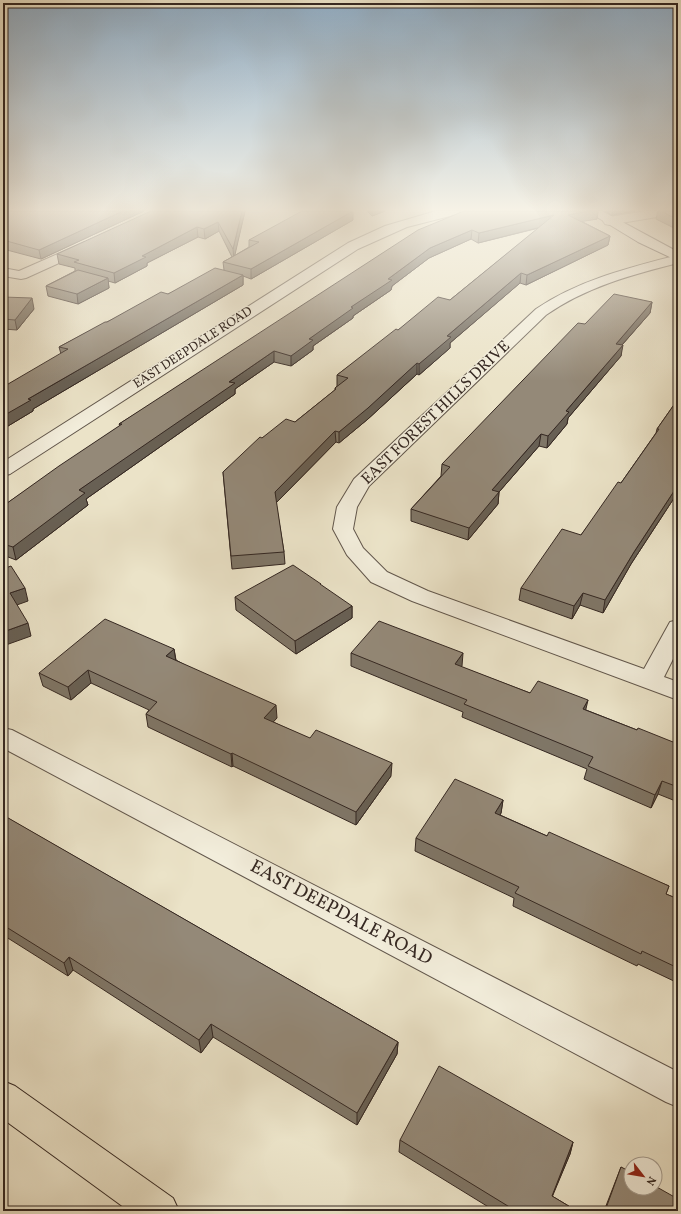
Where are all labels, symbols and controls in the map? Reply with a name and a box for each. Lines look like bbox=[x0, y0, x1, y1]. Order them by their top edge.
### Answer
street label: EAST DEEPDALE ROAD bbox=[130, 302, 257, 393]
street label: EAST FOREST HILLS DRIVE bbox=[357, 336, 515, 490]
street label: EAST DEEPDALE ROAD bbox=[245, 854, 437, 972]
north arrow bbox=[623, 1156, 663, 1196]
text: N bbox=[642, 1173, 659, 1188]

